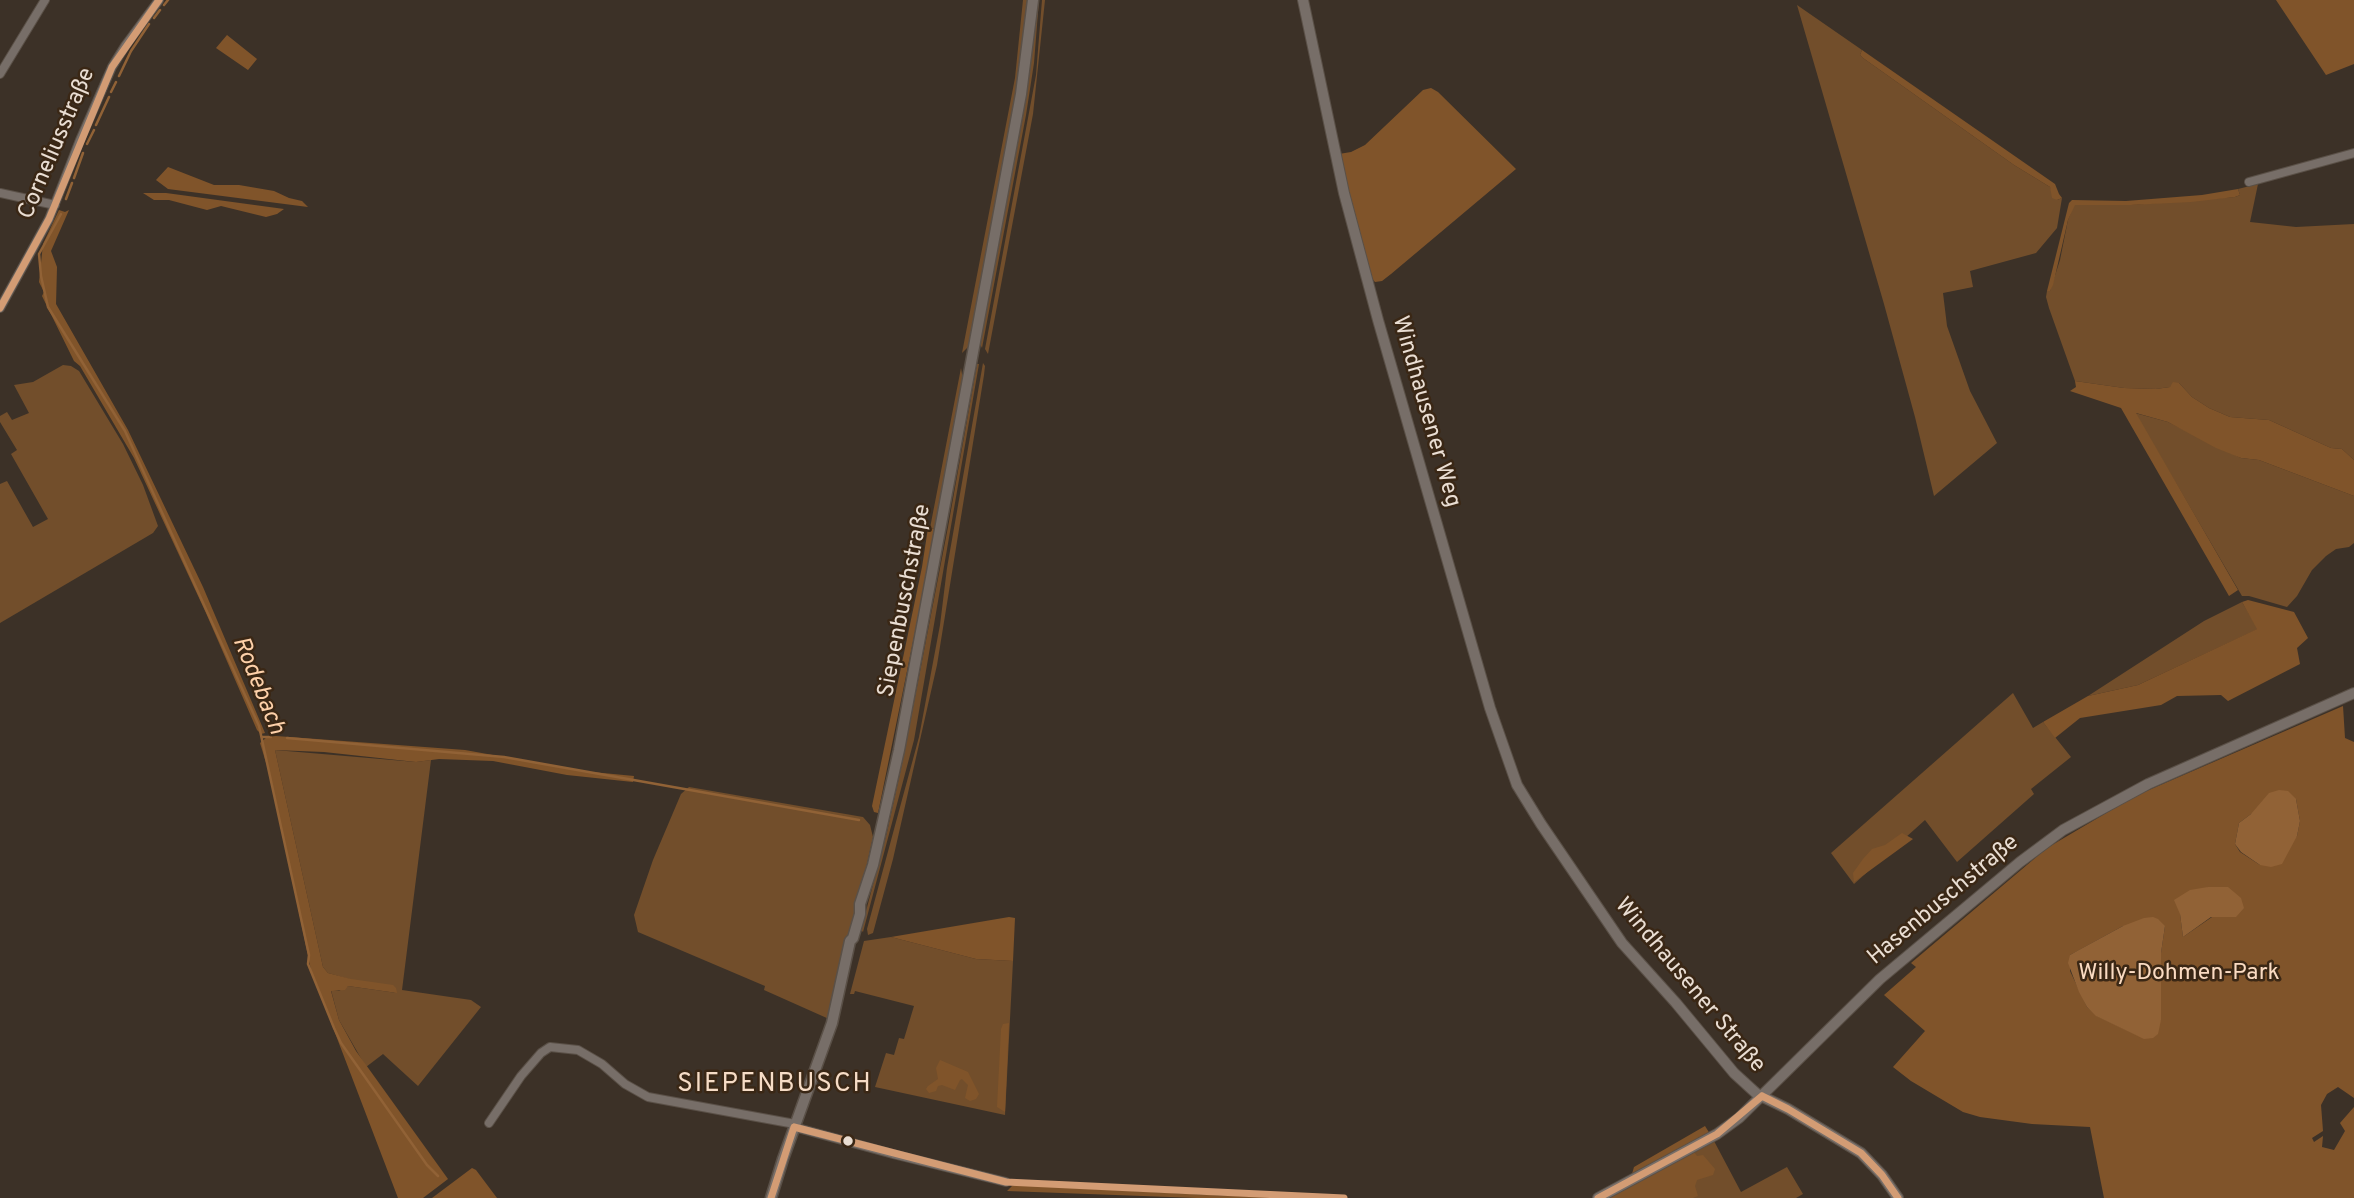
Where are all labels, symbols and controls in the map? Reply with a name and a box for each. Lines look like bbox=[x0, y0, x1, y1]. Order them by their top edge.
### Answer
street label: Corneliusstraße bbox=[14, 64, 102, 224]
street label: Windhausener Weg bbox=[1385, 313, 1465, 511]
street label: Siepenbuschstraße bbox=[874, 502, 938, 700]
water label: Rodebach bbox=[224, 633, 290, 739]
street label: Hasenbuschstraße bbox=[1863, 830, 2025, 972]
street label: Windhausener Straße bbox=[1608, 893, 1770, 1079]
park label: Willy-Dohmen-Park bbox=[2078, 960, 2280, 988]
district label: SIEPENBUSCH bbox=[679, 1070, 871, 1102]
unlabelled marker bbox=[841, 1134, 855, 1148]

